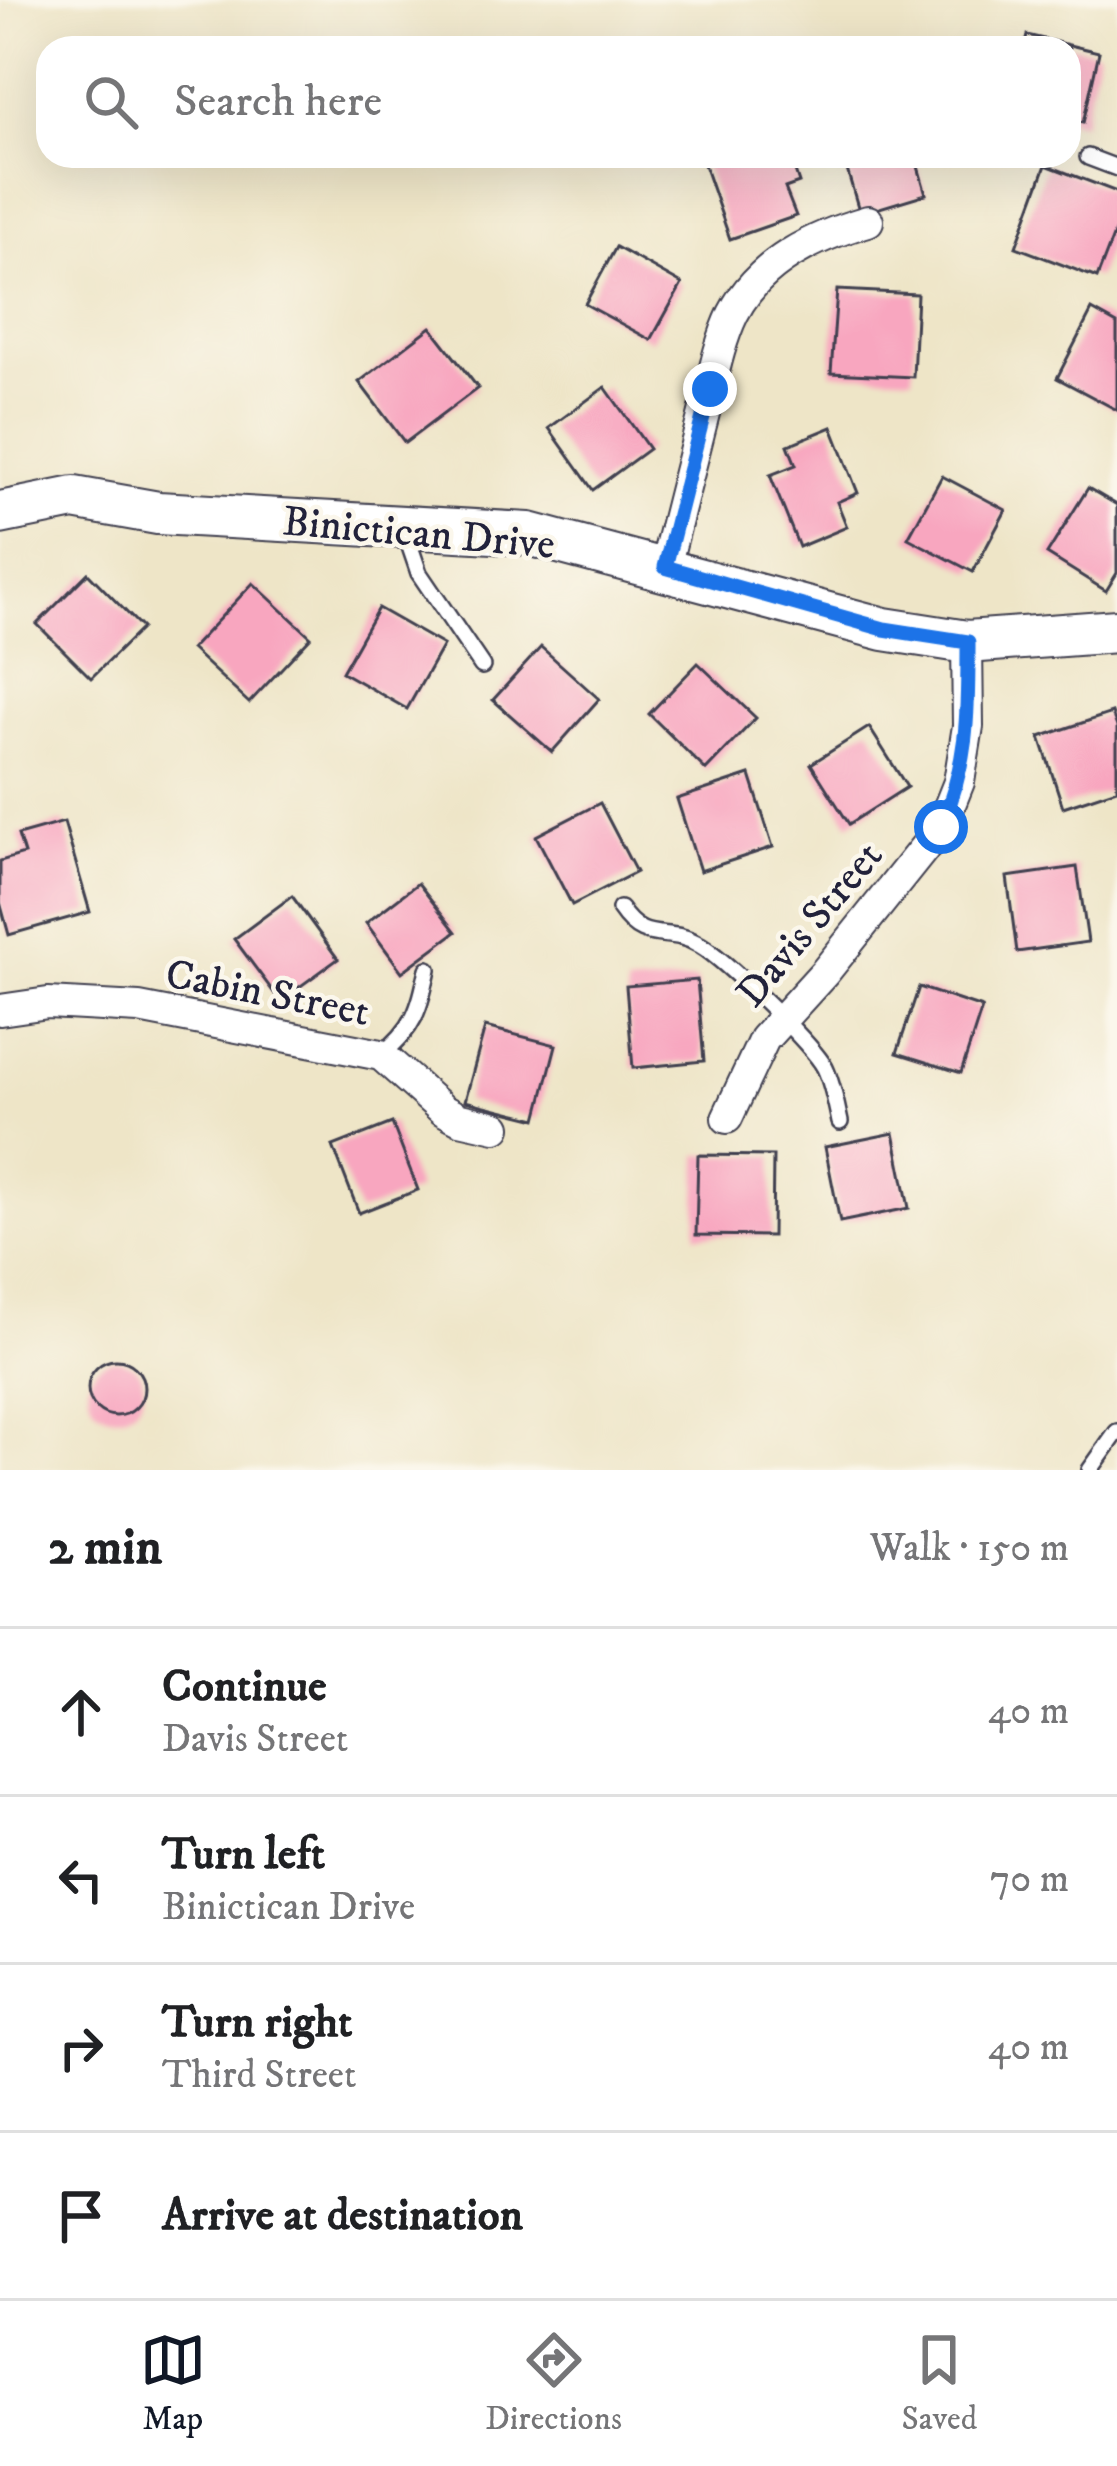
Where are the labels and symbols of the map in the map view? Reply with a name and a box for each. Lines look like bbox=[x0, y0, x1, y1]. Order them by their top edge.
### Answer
route end bbox=[683, 362, 737, 416]
street label: Binictican Drive bbox=[281, 496, 557, 572]
route start bbox=[914, 800, 968, 854]
street label: Davis Street bbox=[726, 831, 895, 1019]
street label: Cabin Street bbox=[161, 949, 374, 1039]

